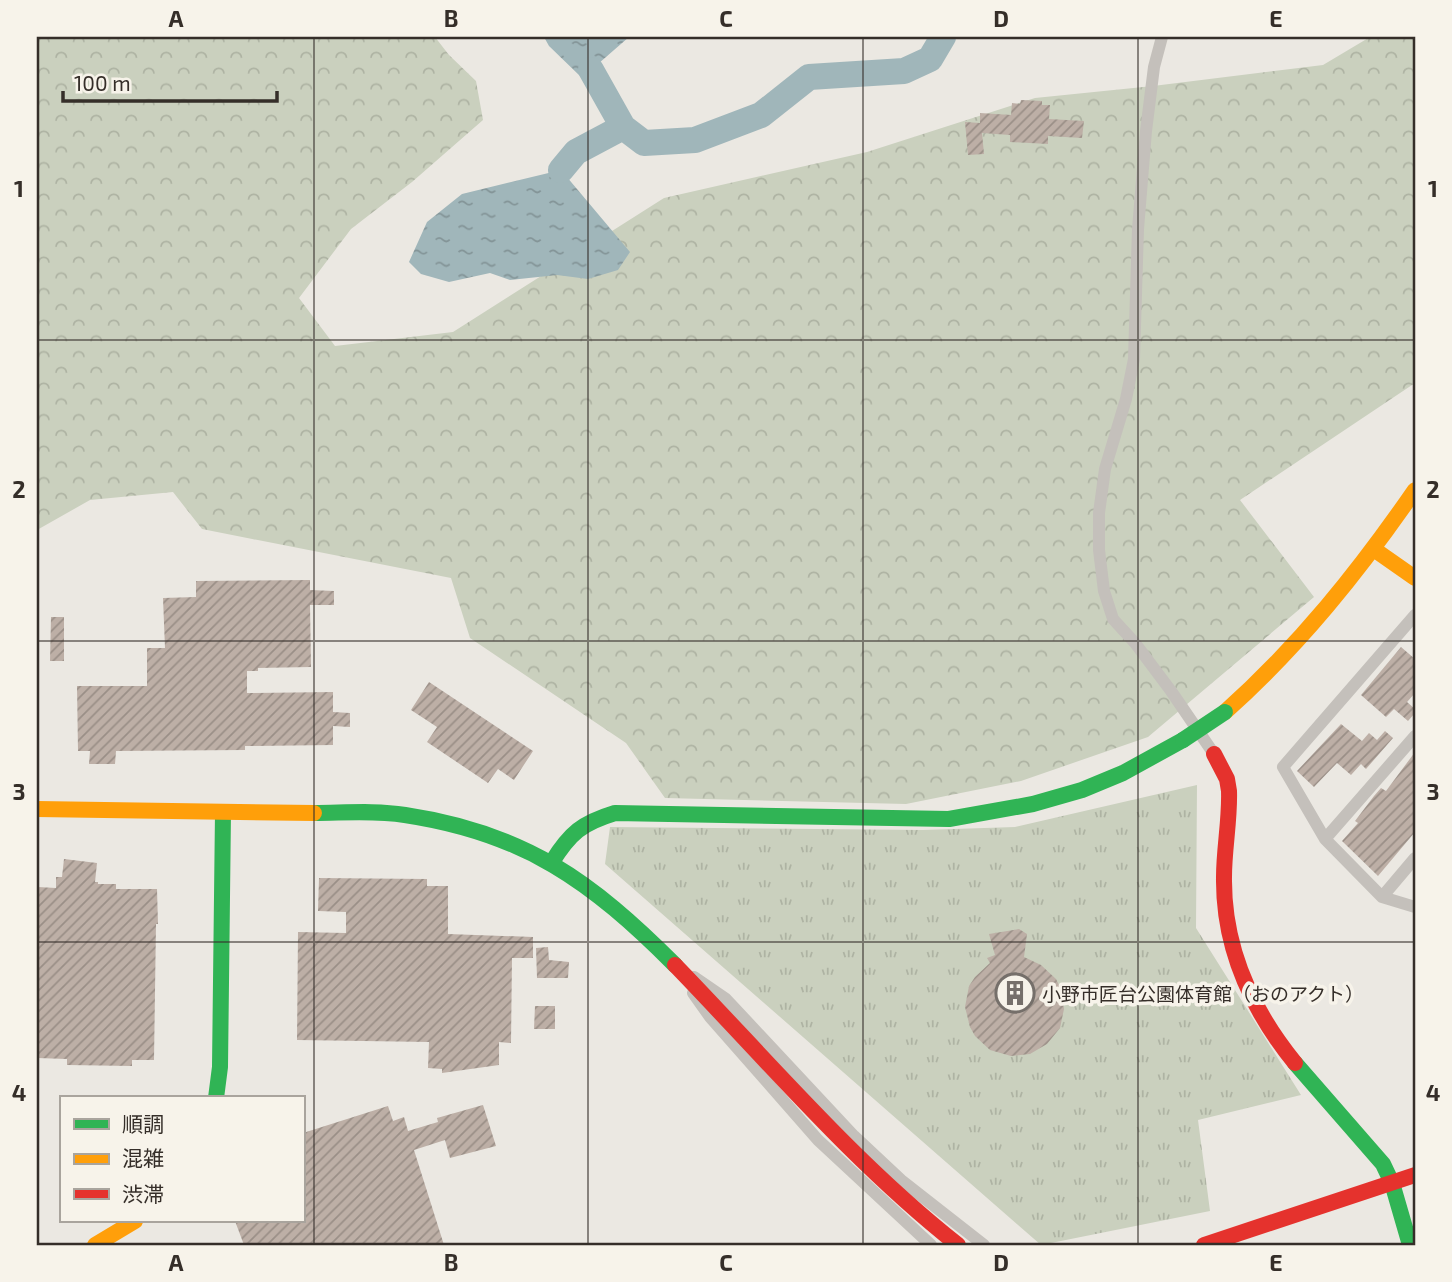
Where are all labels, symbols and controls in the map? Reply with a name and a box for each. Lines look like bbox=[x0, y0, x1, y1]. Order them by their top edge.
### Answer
text: A bbox=[168, 4, 184, 32]
text: B bbox=[444, 4, 458, 32]
text: C bbox=[719, 4, 733, 32]
text: D bbox=[993, 4, 1009, 32]
text: E bbox=[1269, 4, 1283, 32]
scale bar bbox=[63, 60, 276, 104]
text: 100 m bbox=[74, 70, 131, 95]
text: 1 bbox=[14, 174, 24, 202]
text: 1 bbox=[1428, 174, 1438, 202]
text: 2 bbox=[12, 475, 26, 503]
text: 2 bbox=[1426, 475, 1440, 503]
text: 3 bbox=[12, 777, 26, 805]
text: 3 bbox=[1426, 777, 1440, 805]
building icon: 小野市匠台公園体育館（おのアクト） bbox=[994, 972, 1036, 1014]
place label: 小野市匠台公園体育館（おのアクト） bbox=[1042, 982, 1364, 1005]
text: 4 bbox=[12, 1078, 26, 1106]
text: 4 bbox=[1426, 1078, 1440, 1106]
legend bbox=[60, 1096, 304, 1222]
text: 順調 bbox=[122, 1111, 164, 1136]
text: 混雑 bbox=[122, 1145, 164, 1170]
text: 渋滞 bbox=[122, 1181, 164, 1206]
text: A bbox=[168, 1248, 184, 1276]
text: B bbox=[444, 1248, 458, 1276]
text: C bbox=[719, 1248, 733, 1276]
text: D bbox=[993, 1248, 1009, 1276]
text: E bbox=[1269, 1248, 1283, 1276]

